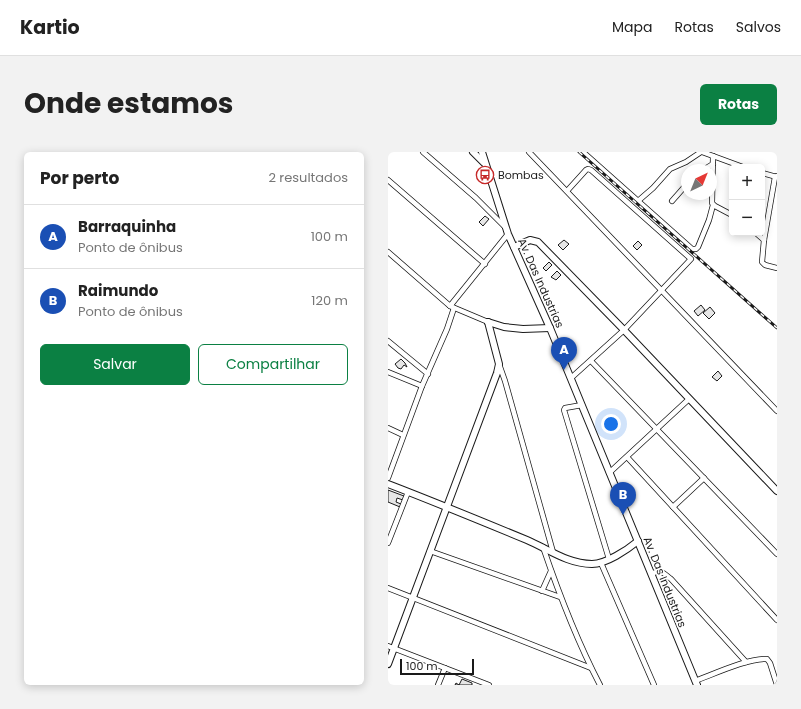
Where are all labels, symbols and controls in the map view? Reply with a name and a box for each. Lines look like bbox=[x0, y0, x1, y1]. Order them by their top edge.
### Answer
text: Kartio bbox=[20, 14, 80, 41]
text: Mapa bbox=[612, 17, 652, 37]
text: Rotas bbox=[674, 17, 714, 37]
text: Salvos bbox=[736, 17, 781, 37]
text: Onde estamos bbox=[24, 84, 233, 123]
button: Rotas bbox=[700, 84, 777, 125]
north arrow bbox=[681, 164, 717, 200]
map controls bbox=[729, 164, 765, 236]
button: + bbox=[729, 164, 765, 200]
bus stop icon: Bombas bbox=[475, 165, 495, 185]
text: Por perto bbox=[40, 166, 119, 190]
place label: Bombas bbox=[498, 167, 544, 183]
text: 2 resultados bbox=[268, 168, 348, 187]
button: − bbox=[729, 200, 765, 236]
text: Barraquinha bbox=[78, 216, 176, 237]
text: A bbox=[48, 227, 58, 246]
text: 100 m bbox=[311, 227, 348, 246]
street label: Av. Das Industrias bbox=[514, 236, 568, 331]
text: Ponto de ônibus bbox=[78, 238, 183, 257]
text: Raimundo bbox=[78, 280, 158, 301]
text: B bbox=[49, 291, 57, 310]
text: 120 m bbox=[311, 291, 348, 310]
text: Ponto de ônibus bbox=[78, 302, 183, 321]
pin: A bbox=[551, 337, 577, 370]
button: Salvar bbox=[40, 344, 190, 385]
button: Compartilhar bbox=[198, 344, 348, 385]
your location bbox=[601, 414, 621, 434]
pin: B bbox=[610, 482, 636, 515]
street label: Av. Das Industrias bbox=[639, 534, 691, 630]
scale bar bbox=[400, 657, 474, 676]
text: 100 m bbox=[406, 658, 438, 674]

